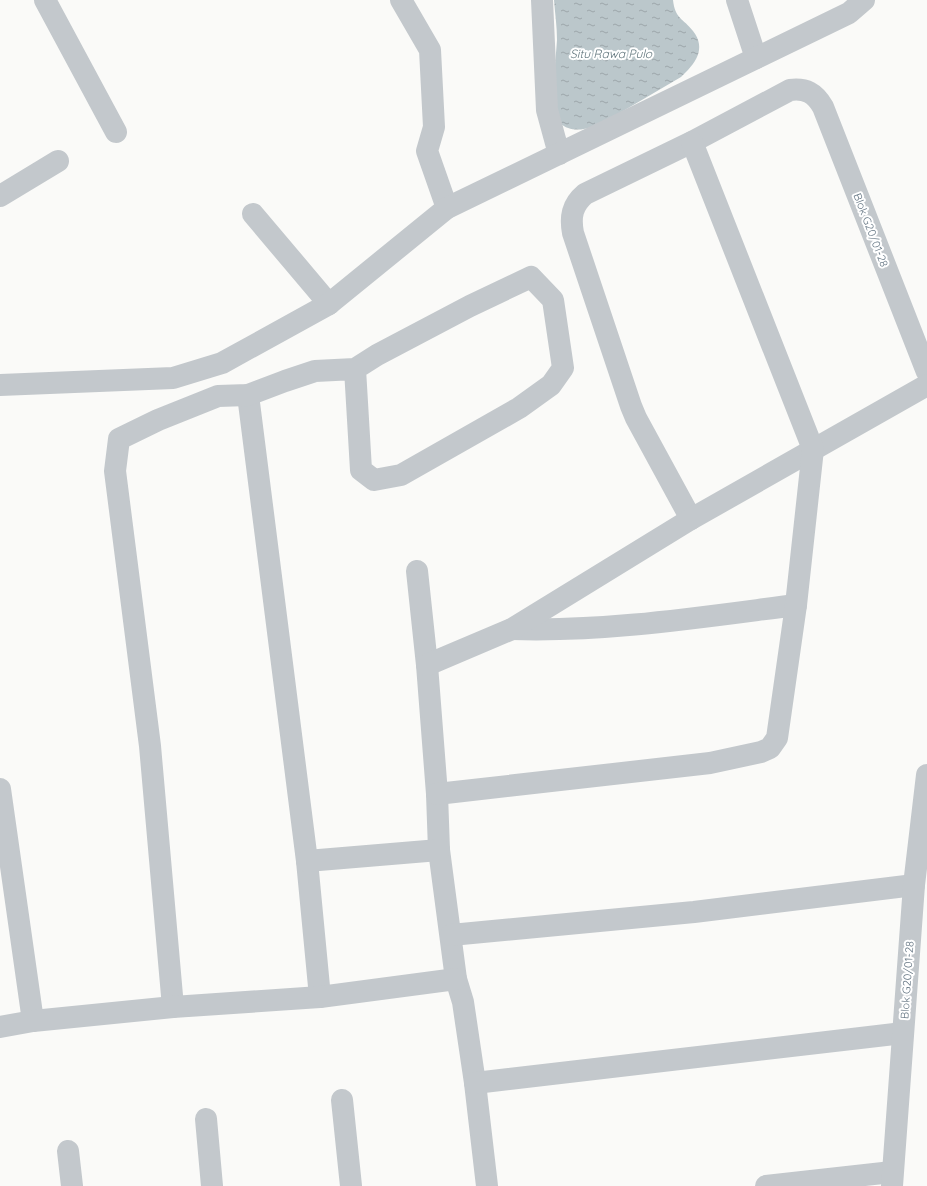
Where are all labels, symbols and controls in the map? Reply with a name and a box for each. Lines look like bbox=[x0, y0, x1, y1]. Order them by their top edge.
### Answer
water label: Situ Rawa Pulo bbox=[570, 46, 653, 61]
street label: Blok G20/01-28 bbox=[850, 191, 892, 269]
street label: Blok G20/01-28 bbox=[897, 941, 917, 1019]

